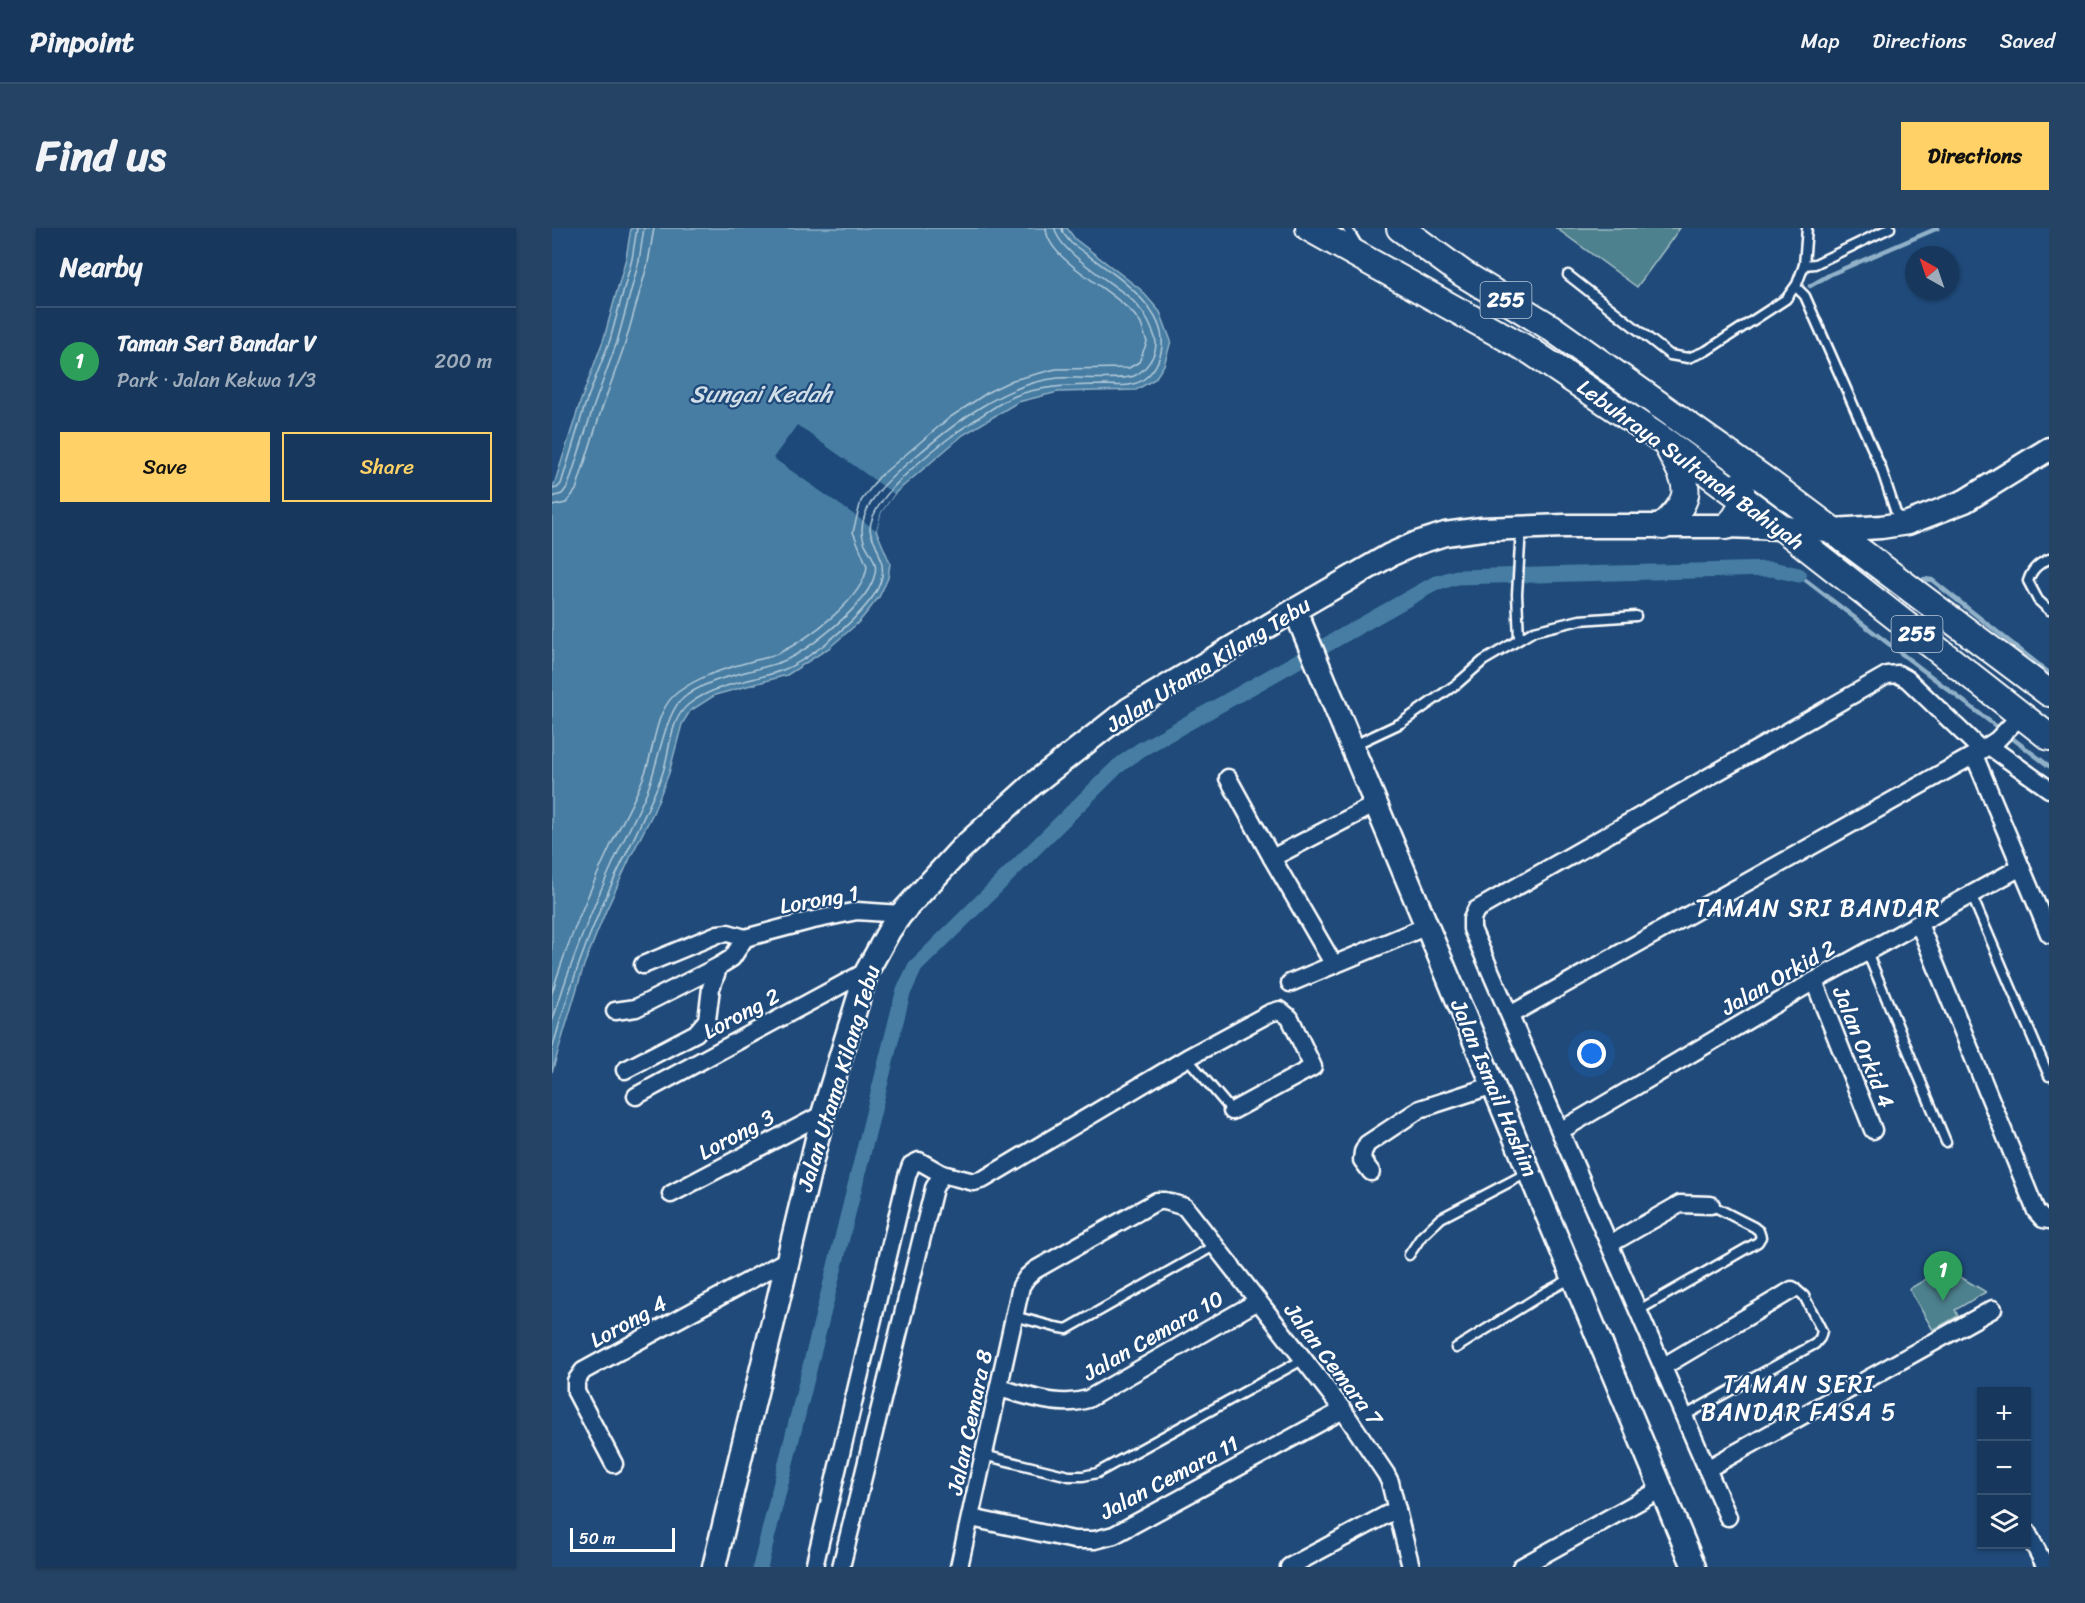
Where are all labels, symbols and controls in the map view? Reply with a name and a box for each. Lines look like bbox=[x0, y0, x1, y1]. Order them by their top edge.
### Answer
text: Pinpoint bbox=[30, 17, 134, 66]
text: Map bbox=[1801, 22, 1839, 60]
text: Directions bbox=[1872, 22, 1967, 60]
text: Saved bbox=[2000, 22, 2055, 60]
text: Find us bbox=[36, 119, 166, 193]
button: Directions bbox=[1901, 122, 2049, 190]
text: Nearby bbox=[60, 244, 142, 290]
north arrow bbox=[1905, 246, 1959, 300]
road number: 255 bbox=[1480, 282, 1532, 318]
text: Taman Seri Bandar V bbox=[117, 324, 317, 363]
text: 1 bbox=[75, 344, 84, 379]
text: 200 m bbox=[435, 344, 492, 379]
text: Park · Jalan Kekwa 1/3 bbox=[117, 363, 316, 398]
street label: Lebuhraya Sultanah Bahiyah bbox=[1569, 368, 1813, 561]
water label: Sungai Kedah bbox=[690, 373, 834, 415]
button: Save bbox=[60, 432, 270, 502]
button: Share bbox=[282, 432, 492, 502]
street label: Jalan Utama Kilang Tebu bbox=[1097, 586, 1318, 744]
road number: 255 bbox=[1892, 616, 1942, 652]
street label: Lorong 1 bbox=[776, 873, 862, 926]
district label: TAMAN SRI BANDAR bbox=[1695, 887, 1941, 929]
street label: Jalan Orkid 2 bbox=[1713, 929, 1843, 1027]
street label: Jalan Utama Kilang Tebu bbox=[785, 960, 892, 1197]
street label: Lorong 2 bbox=[695, 977, 787, 1050]
street label: Jalan Orkid 4 bbox=[1821, 979, 1906, 1114]
street label: Jalan Ismail Hashim bbox=[1439, 992, 1550, 1183]
your location bbox=[1577, 1039, 1606, 1068]
street label: Lorong 3 bbox=[691, 1098, 782, 1171]
pin: 1 bbox=[1924, 1252, 1962, 1301]
street label: Jalan Cemara 10 bbox=[1074, 1279, 1231, 1392]
street label: Lorong 4 bbox=[582, 1284, 675, 1359]
street label: Jalan Cemara 7 bbox=[1273, 1293, 1394, 1436]
street label: Jalan Cemara 8 bbox=[935, 1346, 1004, 1499]
district label: TAMAN SERI BANDAR FASA 5 bbox=[1701, 1363, 1897, 1433]
map controls bbox=[1977, 1387, 2031, 1549]
button: + bbox=[1977, 1387, 2031, 1441]
street label: Jalan Cemara 11 bbox=[1092, 1424, 1246, 1531]
button: − bbox=[1977, 1441, 2031, 1495]
button: layers bbox=[1977, 1495, 2031, 1549]
text: 50 m bbox=[579, 1524, 615, 1553]
scale bar bbox=[570, 1525, 675, 1552]

